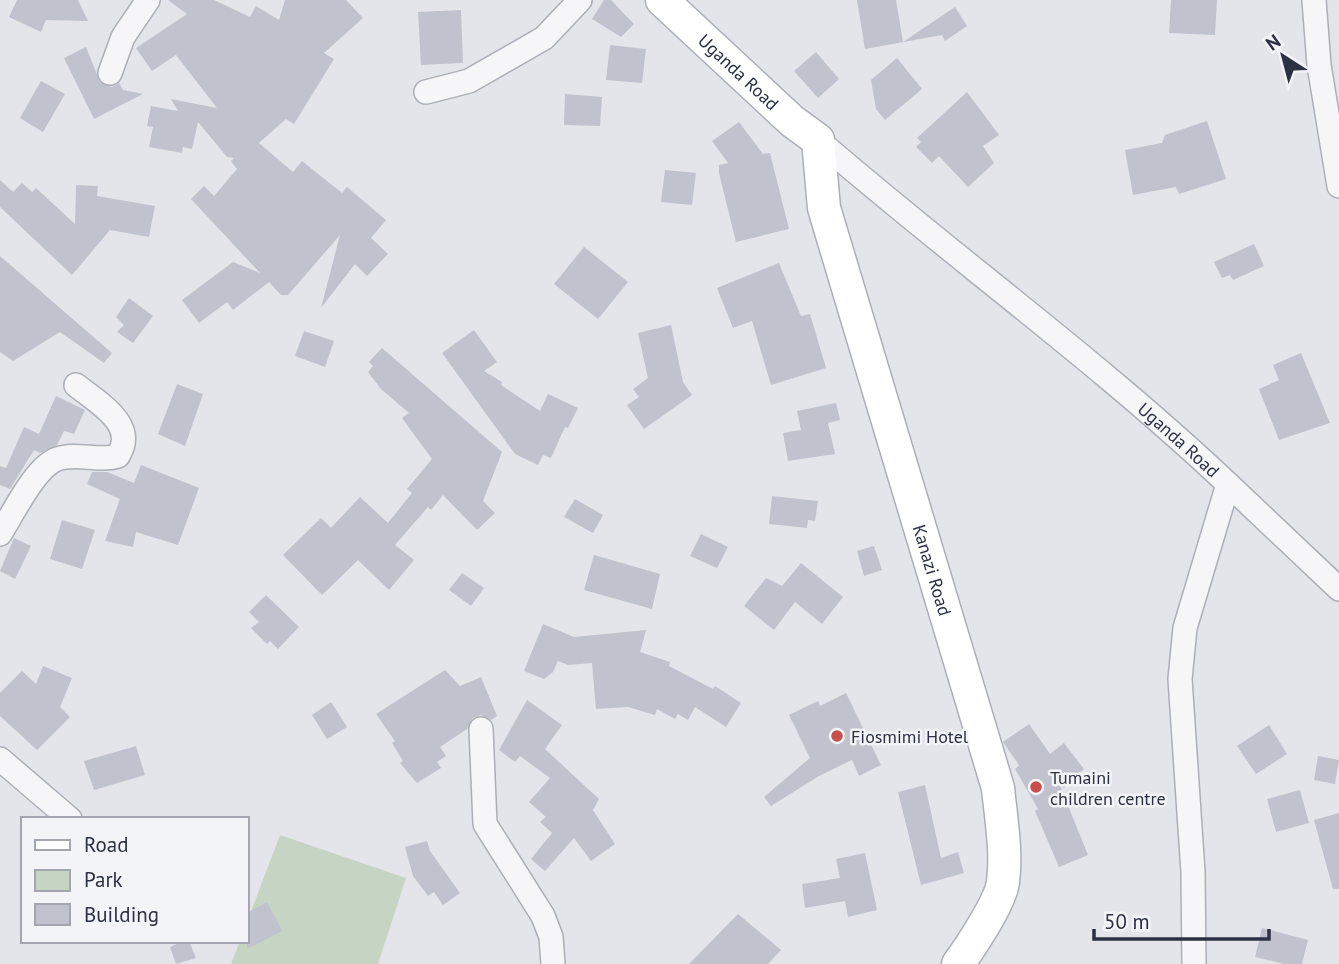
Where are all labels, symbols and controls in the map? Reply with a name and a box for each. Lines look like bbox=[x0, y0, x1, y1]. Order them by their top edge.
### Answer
north arrow bbox=[1248, 21, 1318, 91]
street label: Uganda Road bbox=[694, 28, 784, 115]
text: N bbox=[1261, 29, 1285, 56]
street label: Uganda Road bbox=[1133, 397, 1225, 482]
street label: Kanazi Road bbox=[908, 522, 957, 618]
place label: Fiosmimi Hotel bbox=[851, 725, 969, 748]
marker: Fiosmimi Hotel bbox=[829, 728, 845, 744]
place label: Tumaini children centre bbox=[1050, 766, 1166, 810]
marker: Tumaini children centre bbox=[1028, 779, 1044, 795]
legend bbox=[21, 817, 248, 943]
text: Road bbox=[84, 831, 128, 858]
text: Park bbox=[84, 866, 123, 893]
scale bar bbox=[1094, 898, 1269, 942]
text: Building bbox=[84, 901, 159, 928]
text: 50 m bbox=[1104, 908, 1150, 935]

